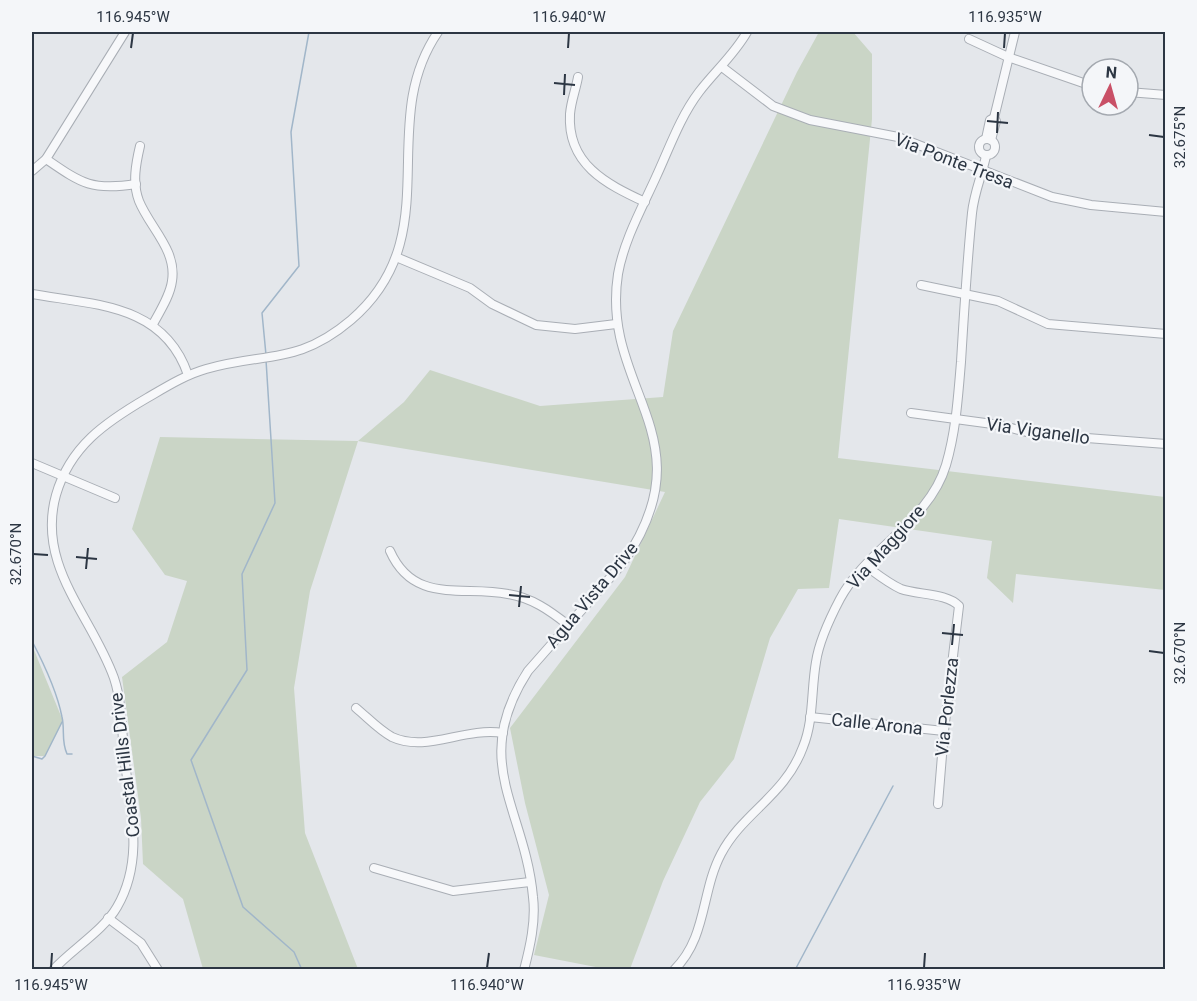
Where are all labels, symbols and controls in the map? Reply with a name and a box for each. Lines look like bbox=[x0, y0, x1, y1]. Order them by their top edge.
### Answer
text: 116.945°W bbox=[96, 8, 170, 26]
text: 116.940°W bbox=[532, 8, 606, 26]
text: 116.935°W bbox=[968, 8, 1042, 26]
north arrow bbox=[1080, 57, 1140, 117]
text: N bbox=[1105, 63, 1118, 83]
text: 32.675°N bbox=[1171, 106, 1189, 168]
street label: Via Ponte Tresa bbox=[892, 128, 1017, 193]
street label: Via Viganello bbox=[985, 413, 1091, 448]
street label: Via Maggiore bbox=[842, 500, 929, 593]
text: 32.670°N bbox=[7, 523, 25, 585]
street label: Agua Vista Drive bbox=[541, 537, 642, 652]
text: 32.670°N bbox=[1171, 622, 1189, 684]
street label: Via Porlezza bbox=[931, 656, 962, 757]
street label: Coastal Hills Drive bbox=[105, 691, 144, 839]
street label: Calle Arona bbox=[830, 708, 924, 739]
text: 116.945°W bbox=[14, 976, 88, 994]
text: 116.940°W bbox=[450, 976, 524, 994]
text: 116.935°W bbox=[887, 976, 961, 994]

